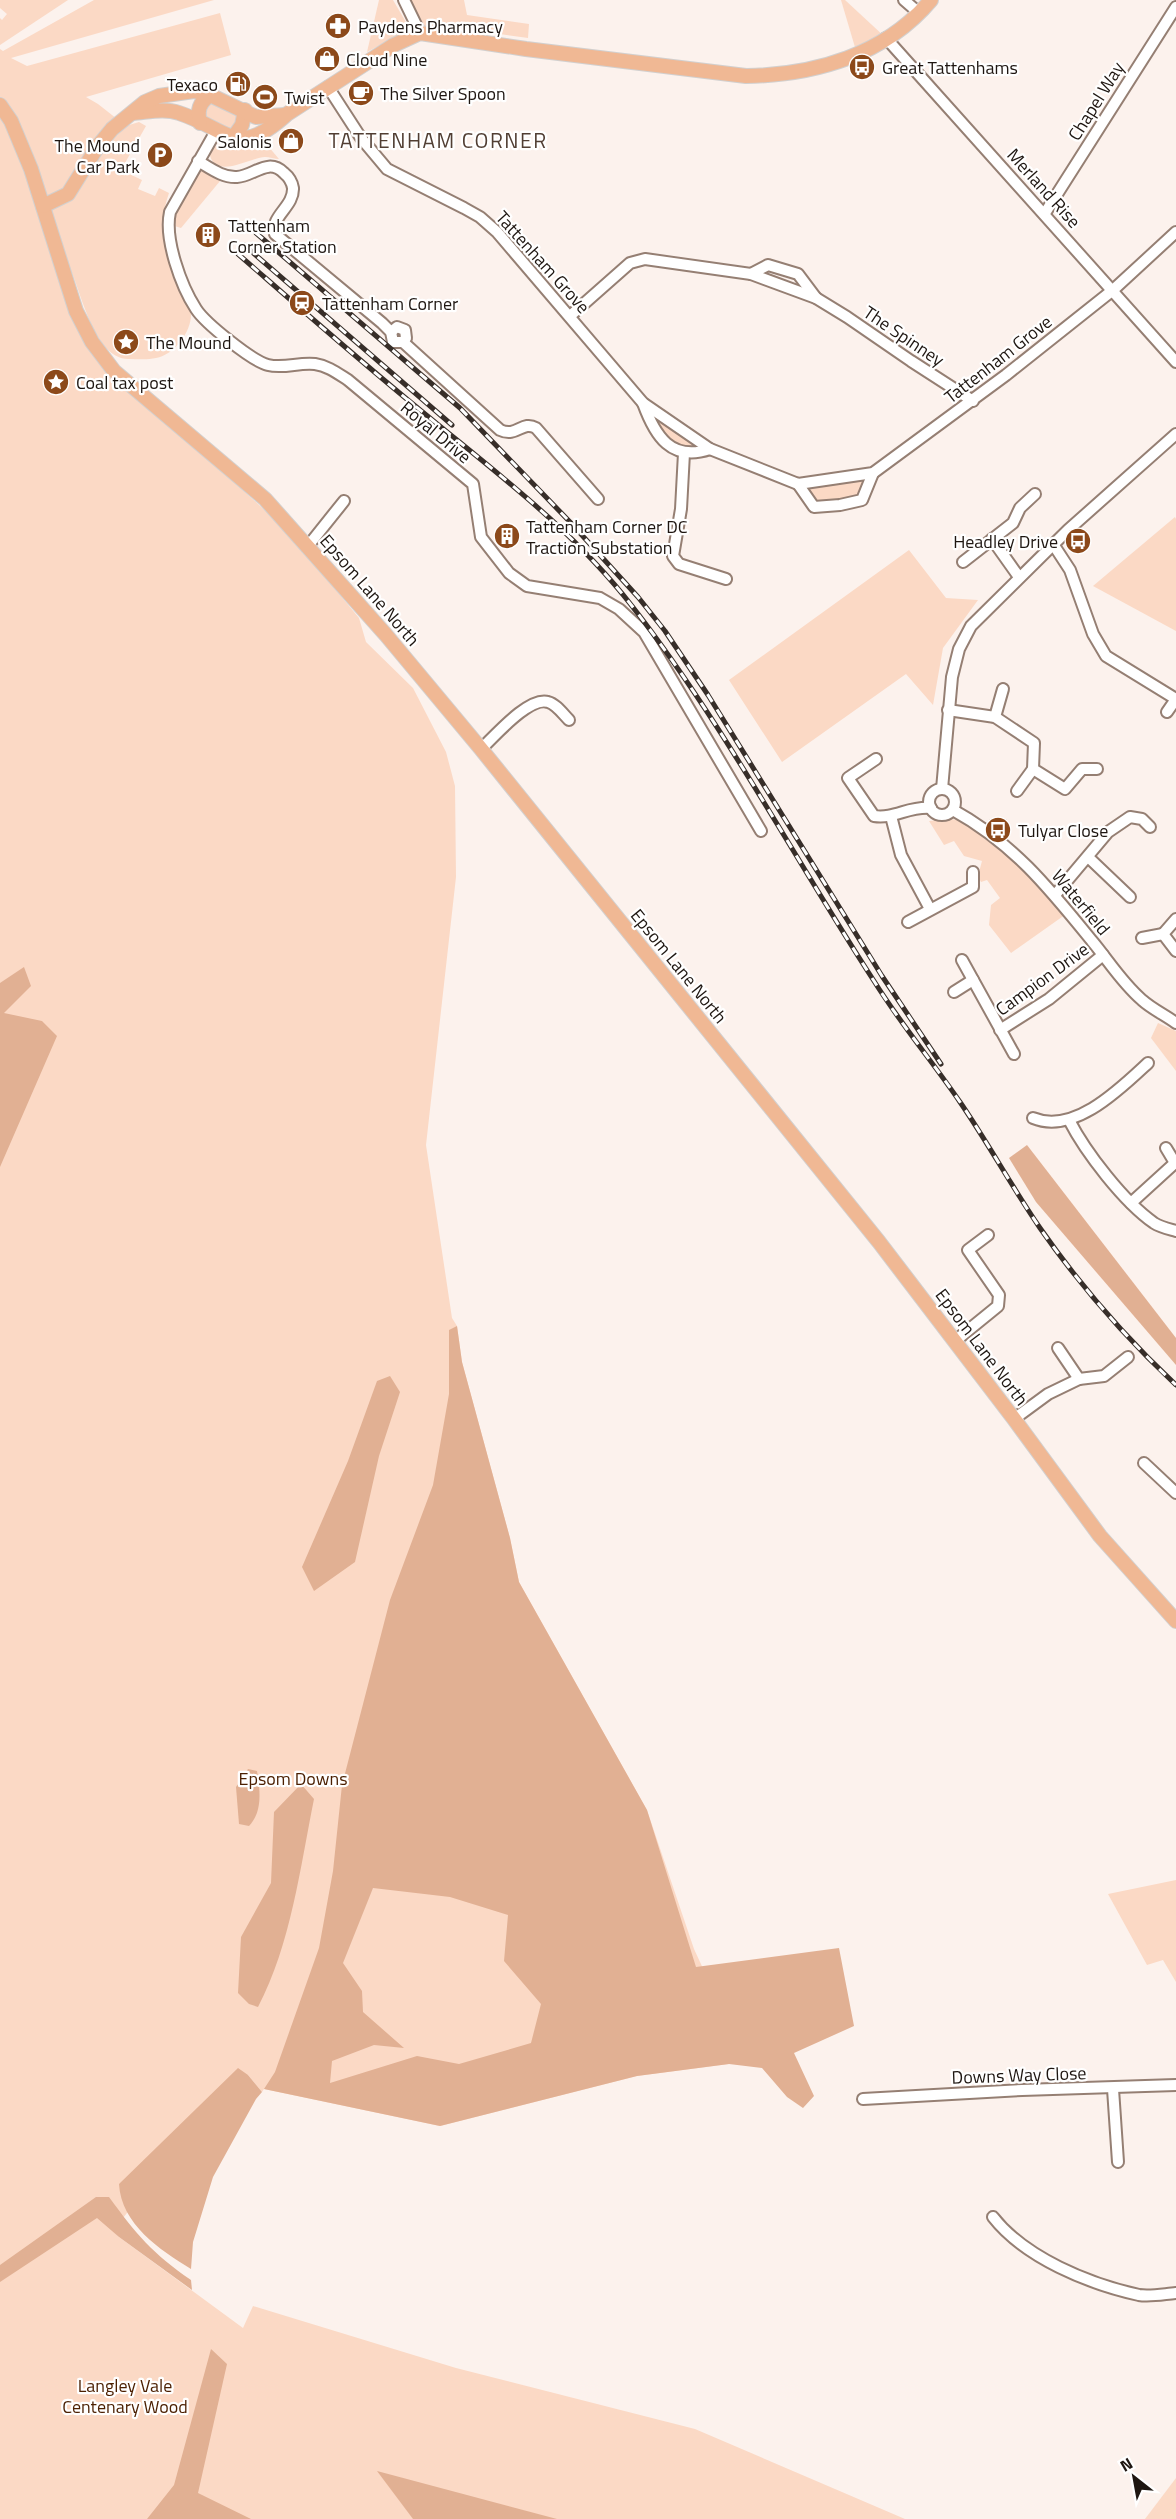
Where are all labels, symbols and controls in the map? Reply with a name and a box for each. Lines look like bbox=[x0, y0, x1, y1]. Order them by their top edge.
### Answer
pharmacy icon: Paydens Pharmacy bbox=[323, 11, 353, 41]
place label: Paydens Pharmacy bbox=[358, 13, 503, 40]
shop icon: Cloud Nine bbox=[312, 44, 342, 74]
place label: Cloud Nine bbox=[346, 46, 427, 73]
bus stop icon: Great Tattenhams bbox=[847, 52, 877, 82]
place label: Great Tattenhams bbox=[882, 54, 1018, 81]
street label: Chapel Way bbox=[1061, 56, 1131, 146]
fuel station icon: Texaco bbox=[223, 69, 253, 99]
place label: Texaco bbox=[167, 71, 218, 98]
cafe icon: The Silver Spoon bbox=[346, 78, 376, 108]
place label: The Silver Spoon bbox=[380, 80, 506, 107]
sports icon: Twist bbox=[250, 82, 280, 112]
place label: Twist bbox=[284, 84, 325, 111]
district label: TATTENHAM CORNER bbox=[328, 124, 548, 156]
shop icon: Salonis bbox=[276, 126, 306, 156]
place label: Salonis bbox=[218, 128, 272, 155]
place label: The Mound Car Park bbox=[55, 132, 140, 180]
parking icon: The Mound Car Park bbox=[145, 140, 175, 170]
street label: Merland Rise bbox=[1001, 142, 1087, 234]
street label: Tattenham Grove bbox=[489, 205, 597, 319]
place label: Tattenham Corner Station bbox=[228, 212, 337, 260]
building icon: Tattenham Corner Station bbox=[193, 220, 223, 250]
station icon: Tattenham Corner bbox=[287, 288, 317, 318]
place label: Tattenham Corner bbox=[322, 290, 458, 317]
street label: The Spinney bbox=[858, 299, 950, 373]
street label: Tattenham Grove bbox=[938, 308, 1058, 410]
place icon: The Mound bbox=[111, 327, 141, 357]
place label: The Mound bbox=[146, 329, 231, 356]
place icon: Coal tax post bbox=[41, 367, 71, 397]
place label: Coal tax post bbox=[76, 369, 174, 396]
street label: Royal Drive bbox=[395, 394, 477, 470]
place label: Tattenham Corner DC Traction Substation bbox=[526, 513, 688, 561]
building icon: Tattenham Corner DC Traction Substation bbox=[492, 521, 522, 551]
bus stop icon: Headley Drive bbox=[1063, 526, 1093, 556]
street label: Epsom Lane North bbox=[314, 528, 426, 652]
place label: Headley Drive bbox=[953, 528, 1058, 555]
bus stop icon: Tulyar Close bbox=[983, 815, 1013, 845]
place label: Tulyar Close bbox=[1018, 817, 1108, 844]
street label: Waterfield bbox=[1045, 863, 1117, 941]
street label: Epsom Lane North bbox=[624, 903, 734, 1029]
street label: Campion Drive bbox=[990, 936, 1094, 1022]
street label: Epsom Lane North bbox=[929, 1283, 1035, 1411]
park label: Epsom Downs bbox=[238, 1765, 348, 1792]
street label: Downs Way Close bbox=[951, 2059, 1087, 2091]
park label: Langley Vale Centenary Wood bbox=[62, 2372, 188, 2420]
north arrow bbox=[1104, 2447, 1164, 2507]
text: N bbox=[1115, 2451, 1137, 2477]

